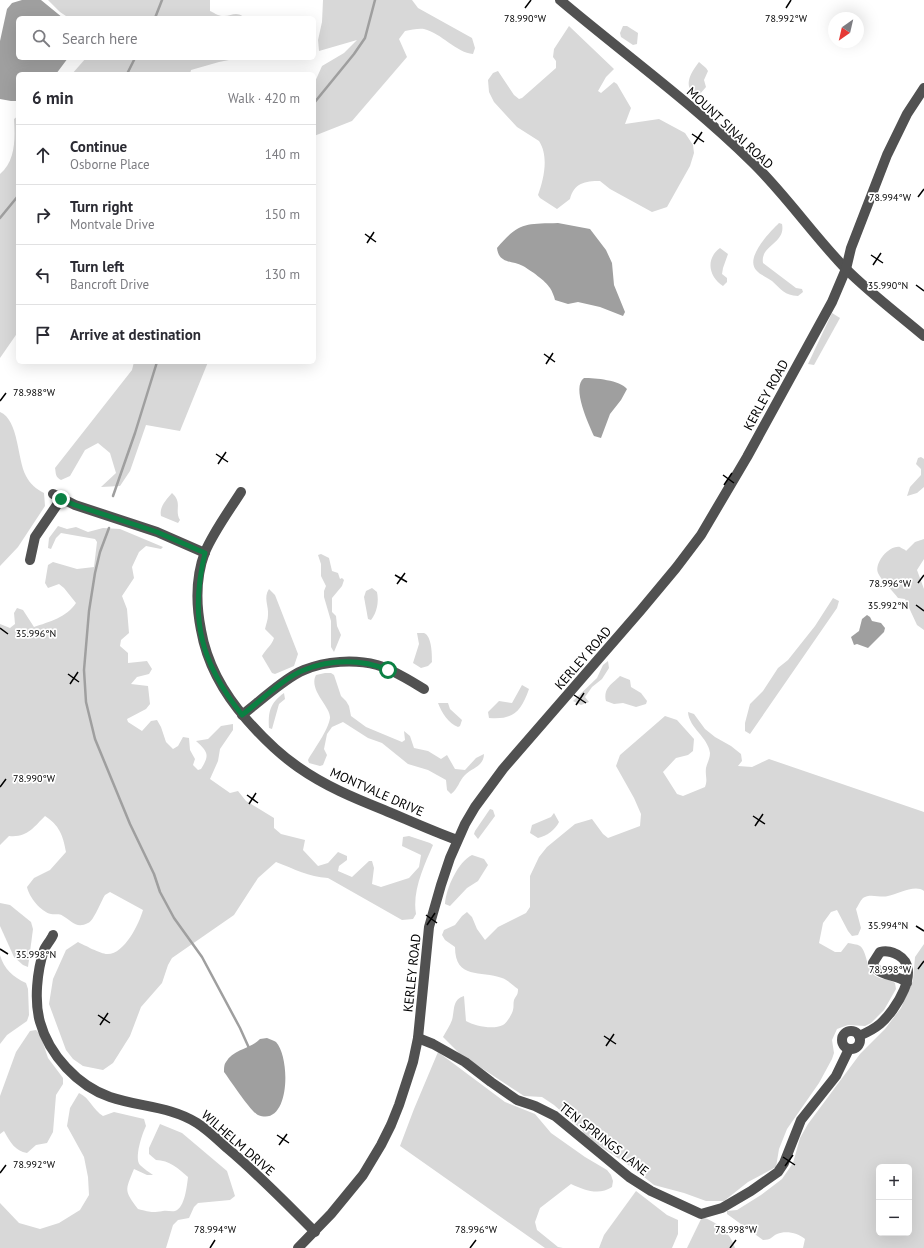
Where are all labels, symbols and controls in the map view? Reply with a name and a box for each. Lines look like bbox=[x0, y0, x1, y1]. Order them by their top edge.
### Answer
text: 78.990°W bbox=[504, 12, 547, 25]
text: 78.992°W bbox=[765, 12, 808, 25]
north arrow bbox=[828, 12, 864, 48]
search box bbox=[16, 16, 316, 60]
icon: search bbox=[30, 27, 52, 49]
text: Search here bbox=[62, 29, 138, 48]
street label: MOUNT SINAI ROAD bbox=[683, 83, 777, 173]
text: 6 min bbox=[32, 87, 73, 109]
text: Walk · 420 m bbox=[228, 90, 300, 107]
text: Continue bbox=[70, 137, 127, 156]
icon: ahead bbox=[32, 144, 54, 166]
text: 140 m bbox=[265, 146, 300, 163]
text: Osborne Place bbox=[70, 156, 150, 173]
text: 78.994°W bbox=[869, 191, 912, 204]
text: Turn right bbox=[70, 197, 133, 216]
icon: right bbox=[32, 204, 54, 226]
text: 150 m bbox=[265, 206, 300, 223]
text: Montvale Drive bbox=[70, 216, 155, 233]
text: Turn left bbox=[70, 257, 124, 276]
icon: left bbox=[32, 264, 54, 286]
text: 130 m bbox=[265, 266, 300, 283]
text: Bancroft Drive bbox=[70, 276, 149, 293]
text: 35.990°N bbox=[868, 279, 908, 292]
icon: arrive bbox=[32, 324, 54, 346]
text: Arrive at destination bbox=[70, 325, 201, 344]
street label: KERLEY ROAD bbox=[740, 357, 792, 433]
text: 78.988°W bbox=[13, 386, 56, 399]
route end bbox=[52, 490, 70, 508]
text: 78.996°W bbox=[869, 577, 912, 590]
text: 35.992°N bbox=[868, 599, 908, 612]
street label: KERLEY ROAD bbox=[551, 623, 615, 693]
text: 35.996°N bbox=[16, 627, 56, 640]
route start bbox=[379, 661, 397, 679]
street label: MONTVALE DRIVE bbox=[327, 764, 427, 820]
text: 78.990°W bbox=[13, 772, 56, 785]
text: 35.994°N bbox=[868, 919, 908, 932]
street label: KERLEY ROAD bbox=[399, 933, 425, 1013]
text: 35.998°N bbox=[16, 948, 56, 961]
text: 78.998°W bbox=[869, 963, 912, 976]
street label: TEN SPRINGS LANE bbox=[556, 1099, 652, 1179]
street label: WILHELM DRIVE bbox=[198, 1106, 278, 1180]
text: 78.992°W bbox=[13, 1158, 56, 1171]
map controls bbox=[876, 1164, 912, 1236]
button: + bbox=[876, 1164, 912, 1200]
button: − bbox=[876, 1200, 912, 1236]
text: 78.994°W bbox=[194, 1223, 237, 1236]
text: 78.996°W bbox=[455, 1223, 498, 1236]
text: 78.998°W bbox=[715, 1223, 758, 1236]

